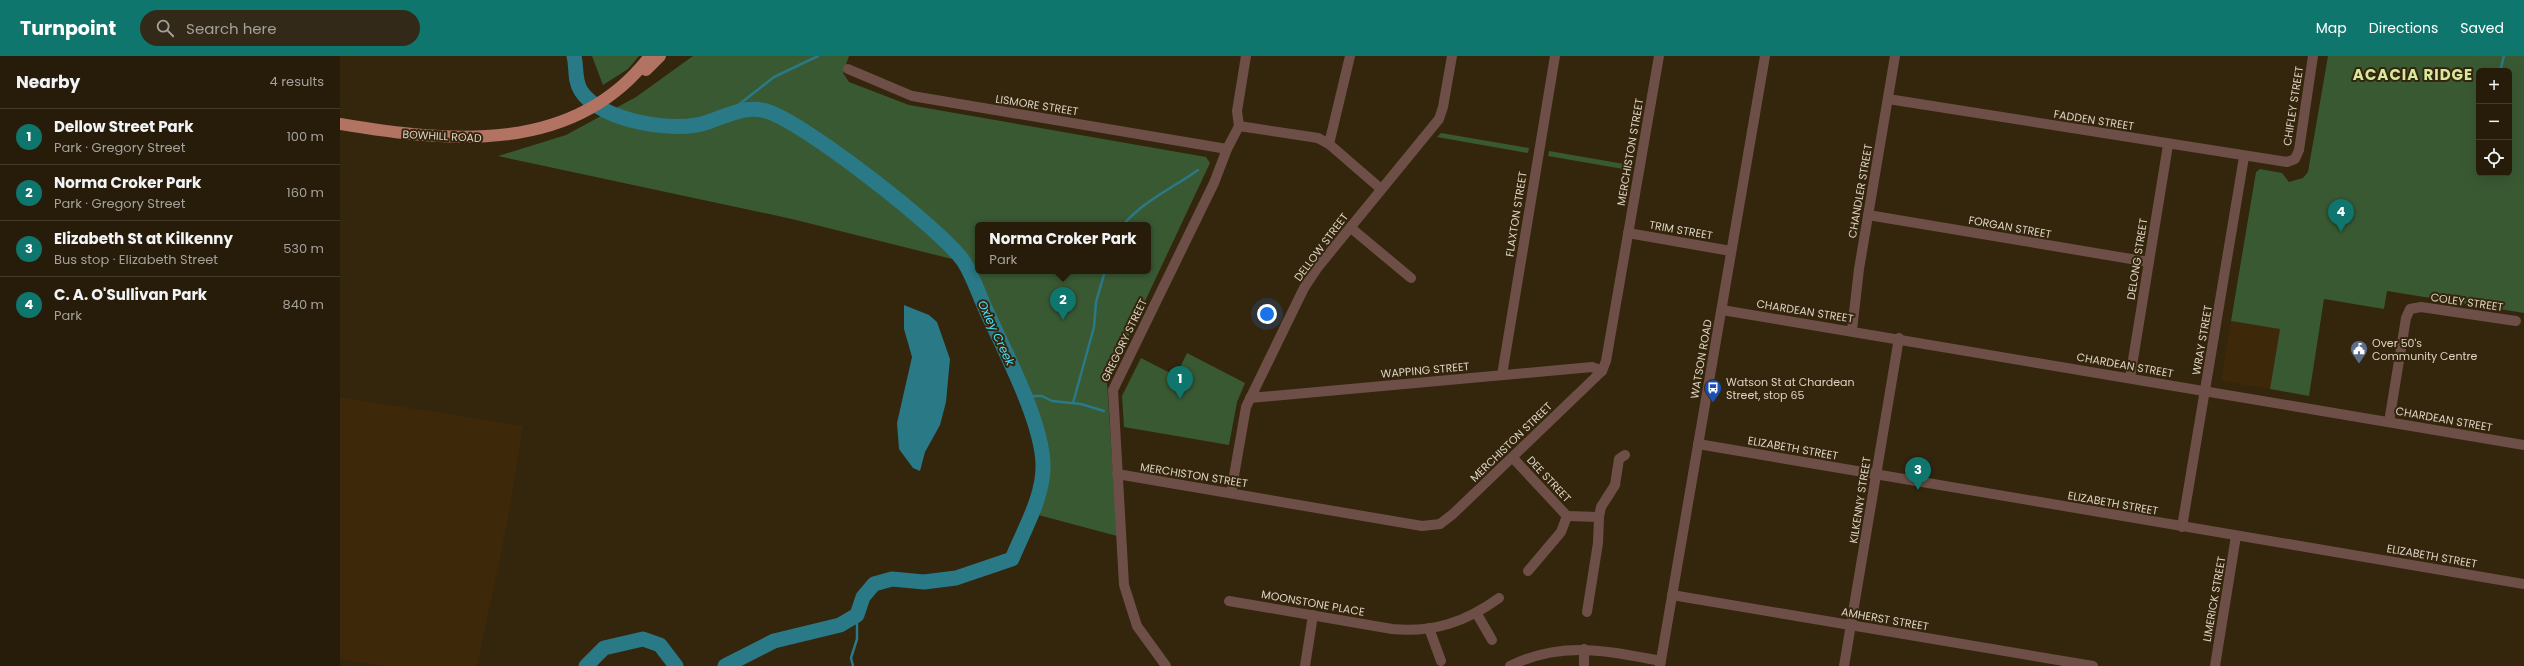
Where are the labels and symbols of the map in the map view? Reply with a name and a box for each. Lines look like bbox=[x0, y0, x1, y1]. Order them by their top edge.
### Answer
district label: ACACIA RIDGE bbox=[2353, 64, 2473, 85]
street label: CHIFLEY STREET bbox=[2279, 65, 2307, 147]
street label: LISMORE STREET bbox=[994, 91, 1080, 119]
street label: MERCHISTON STREET bbox=[1613, 97, 1647, 207]
street label: FADDEN STREET bbox=[2053, 106, 2135, 134]
street label: BOWHILL ROAD bbox=[402, 126, 482, 146]
street label: CHANDLER STREET bbox=[1844, 143, 1876, 239]
street label: FLAXTON STREET bbox=[1501, 170, 1531, 258]
pin: 4 bbox=[2328, 199, 2354, 232]
street label: DELLOW STREET bbox=[1290, 210, 1352, 284]
street label: FORGAN STREET bbox=[1967, 212, 2053, 242]
street label: TRIM STREET bbox=[1648, 217, 1714, 243]
street label: DELONG STREET bbox=[2123, 217, 2151, 301]
pin: 2 bbox=[1050, 287, 1076, 320]
street label: COLEY STREET bbox=[2430, 289, 2504, 315]
street label: CHARDEAN STREET bbox=[1755, 295, 1855, 327]
street label: GREGORY STREET bbox=[1097, 296, 1151, 384]
water label: Oxley Creek bbox=[974, 297, 1019, 369]
your location bbox=[1257, 304, 1277, 324]
street label: WRAY STREET bbox=[2188, 304, 2216, 376]
street label: WATSON ROAD bbox=[1686, 318, 1716, 400]
place label: Over 50's Community Centre bbox=[2372, 335, 2478, 364]
public building icon: Over 50's Community Centre bbox=[2349, 339, 2369, 364]
street label: CHARDEAN STREET bbox=[2075, 349, 2175, 381]
street label: WAPPING STREET bbox=[1380, 358, 1470, 382]
pin: 1 bbox=[1167, 366, 1193, 399]
place label: Watson St at Chardean Street, stop 65 bbox=[1726, 374, 1855, 403]
bus stop icon: Watson St at Chardean Street, stop 65 bbox=[1703, 378, 1723, 403]
street label: MERCHISTON STREET bbox=[1466, 398, 1556, 485]
street label: CHARDEAN STREET bbox=[2394, 403, 2494, 435]
street label: ELIZABETH STREET bbox=[1746, 432, 1840, 464]
street label: DEE STREET bbox=[1523, 452, 1575, 506]
street label: KILKENNY STREET bbox=[1845, 456, 1875, 544]
pin: 3 bbox=[1905, 457, 1931, 490]
street label: MERCHISTON STREET bbox=[1139, 459, 1249, 491]
street label: ELIZABETH STREET bbox=[2066, 487, 2160, 519]
street label: ELIZABETH STREET bbox=[2385, 540, 2479, 572]
street label: LIMERICK STREET bbox=[2199, 555, 2229, 643]
street label: MOONSTONE PLACE bbox=[1260, 586, 1366, 620]
street label: AMHERST STREET bbox=[1840, 603, 1930, 635]

